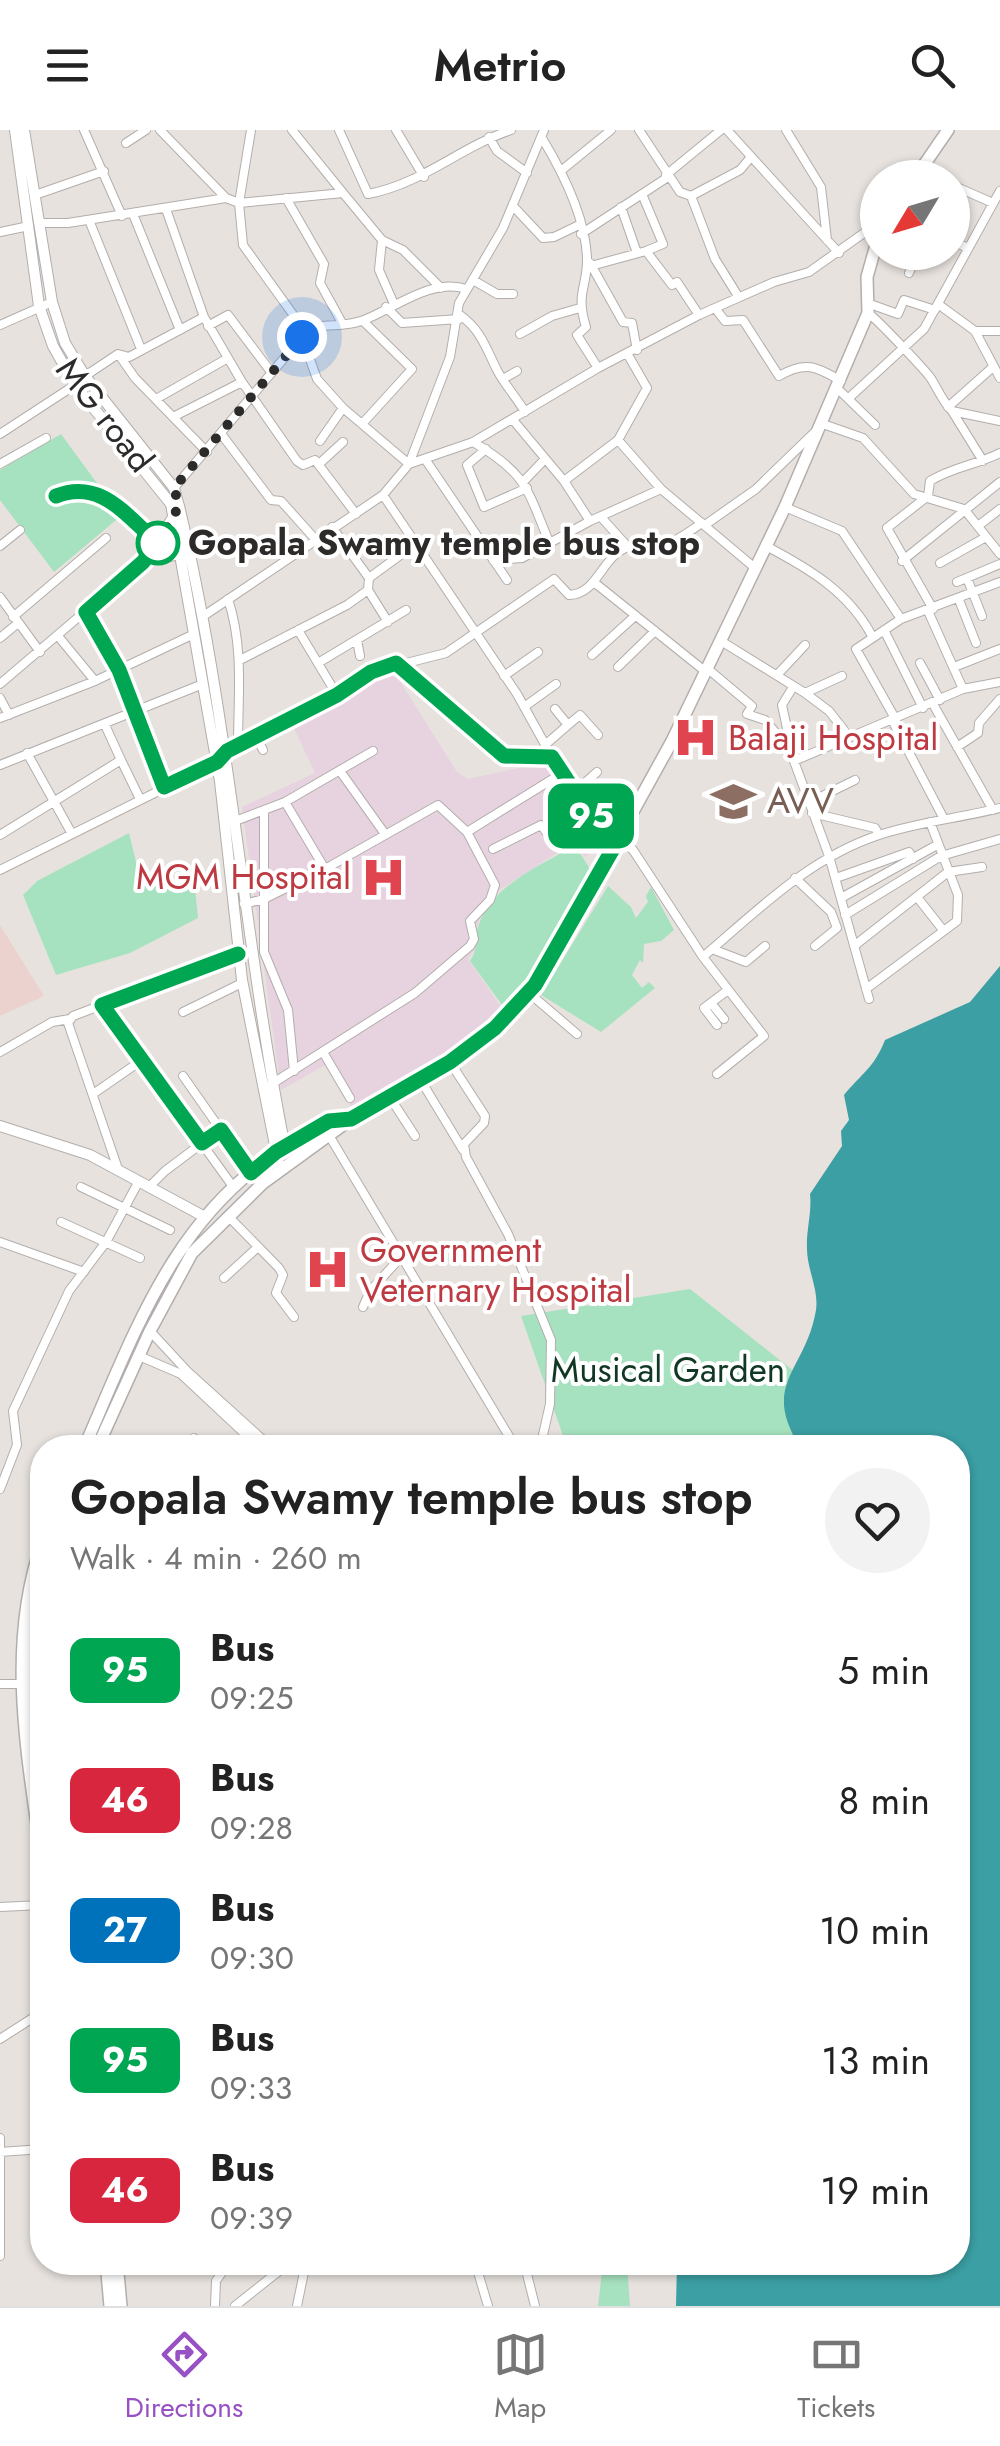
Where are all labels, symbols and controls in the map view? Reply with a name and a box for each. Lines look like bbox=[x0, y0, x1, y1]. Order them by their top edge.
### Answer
text: Metrio bbox=[434, 33, 566, 98]
icon: menu bbox=[40, 38, 95, 93]
icon: search bbox=[905, 38, 960, 93]
north arrow bbox=[860, 160, 970, 270]
map controls bbox=[860, 160, 970, 270]
your location bbox=[277, 312, 327, 362]
street label: MG road bbox=[44, 347, 166, 483]
place label: Gopala Swamy temple bus stop bbox=[188, 518, 700, 568]
marker: Gopala Swamy temple bus stop bbox=[137, 522, 179, 564]
place label: Balaji Hospital bbox=[728, 713, 938, 763]
hospital icon: Balaji Hospital bbox=[671, 714, 719, 762]
place label: AVV bbox=[767, 776, 834, 826]
school or university icon: AVV bbox=[710, 777, 758, 825]
line badge: 95 bbox=[546, 784, 636, 848]
text: 95 bbox=[568, 791, 614, 841]
place label: MGM Hospital bbox=[136, 852, 351, 902]
hospital icon: MGM Hospital bbox=[360, 853, 408, 901]
place label: Government Veternary Hospital bbox=[360, 1225, 632, 1315]
hospital icon: Government Veternary Hospital bbox=[303, 1246, 351, 1294]
park label: Musical Garden bbox=[551, 1345, 785, 1395]
text: Gopala Swamy temple bus stop bbox=[70, 1463, 753, 1532]
button: heart bbox=[825, 1468, 930, 1573]
text: Walk · 4 min · 260 m bbox=[70, 1535, 362, 1581]
text: Bus bbox=[210, 1620, 274, 1675]
text: 5 min bbox=[838, 1643, 930, 1698]
text: 95 bbox=[102, 1645, 148, 1695]
text: 09:25 bbox=[210, 1675, 294, 1721]
text: Bus bbox=[210, 1750, 274, 1805]
text: 8 min bbox=[838, 1773, 930, 1828]
text: 46 bbox=[101, 1775, 149, 1825]
text: 09:28 bbox=[210, 1805, 293, 1851]
text: Bus bbox=[210, 1880, 274, 1935]
text: 10 min bbox=[819, 1903, 930, 1958]
text: 27 bbox=[103, 1905, 147, 1955]
text: 09:30 bbox=[210, 1935, 294, 1981]
text: Bus bbox=[210, 2010, 274, 2065]
text: 13 min bbox=[821, 2033, 930, 2088]
text: 95 bbox=[102, 2035, 148, 2085]
text: 09:33 bbox=[210, 2065, 292, 2111]
text: Bus bbox=[210, 2140, 274, 2195]
text: 19 min bbox=[820, 2163, 930, 2218]
text: 46 bbox=[101, 2165, 149, 2215]
text: 09:39 bbox=[210, 2195, 293, 2241]
tab: Directions bbox=[125, 2327, 243, 2428]
tab: Map bbox=[493, 2327, 548, 2428]
tab: Tickets bbox=[797, 2327, 875, 2428]

